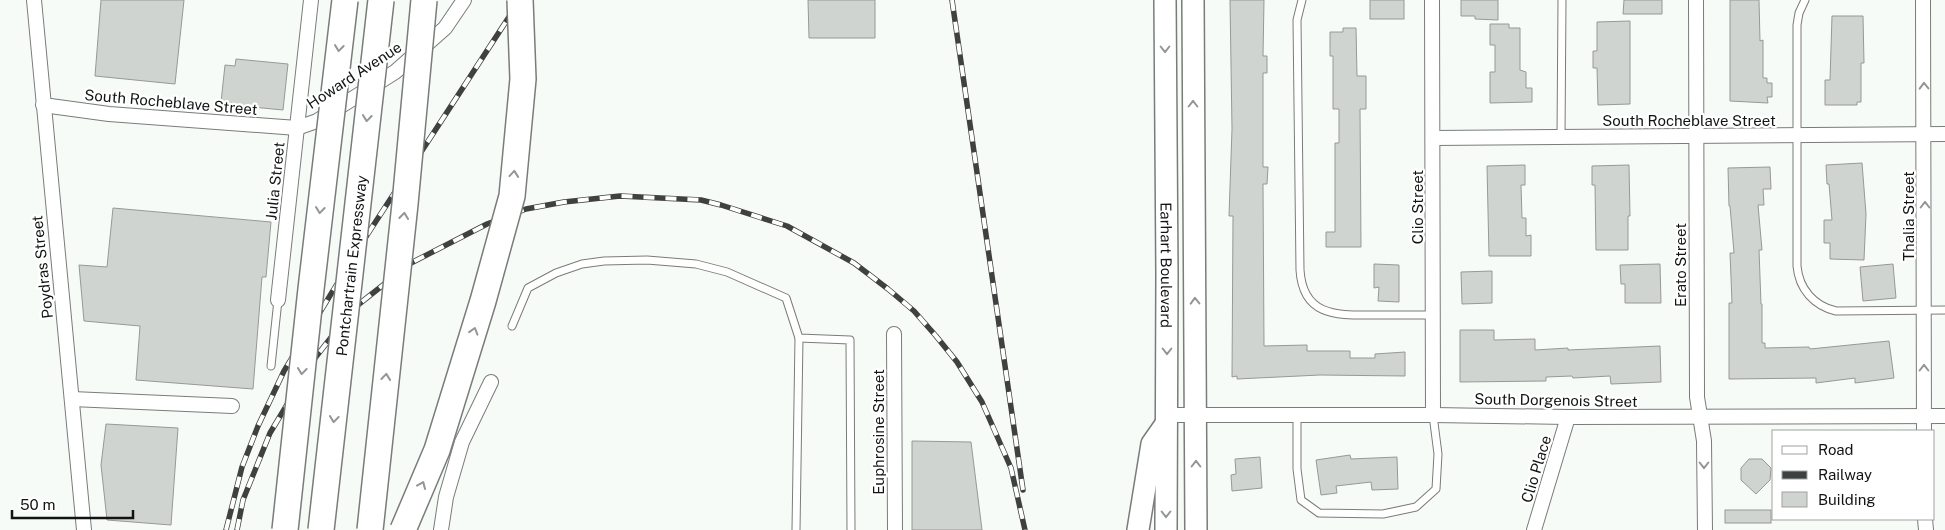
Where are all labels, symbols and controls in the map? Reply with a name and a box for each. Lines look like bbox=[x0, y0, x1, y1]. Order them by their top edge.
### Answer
street label: Howard Avenue bbox=[303, 38, 405, 112]
one-way arrow bbox=[334, 45, 345, 53]
one-way arrow bbox=[1160, 45, 1170, 53]
one-way arrow bbox=[1919, 81, 1929, 89]
street label: South Rocheblave Street bbox=[84, 86, 258, 118]
one-way arrow bbox=[1188, 100, 1198, 108]
street label: South Rocheblave Street bbox=[1602, 112, 1776, 129]
one-way arrow bbox=[362, 114, 373, 122]
street label: Julia Street bbox=[262, 141, 288, 221]
one-way arrow bbox=[508, 170, 519, 178]
street label: Clio Street bbox=[1409, 170, 1426, 244]
street label: Thalia Street bbox=[1900, 171, 1917, 261]
street label: Pontchartrain Expressway bbox=[332, 174, 370, 357]
one-way arrow bbox=[1920, 201, 1930, 208]
street label: Earhart Boulevard bbox=[1158, 202, 1176, 328]
one-way arrow bbox=[315, 206, 326, 214]
one-way arrow bbox=[398, 211, 409, 219]
street label: Poydras Street bbox=[28, 214, 56, 319]
street label: Erato Street bbox=[1672, 223, 1689, 307]
one-way arrow bbox=[1190, 297, 1200, 305]
one-way arrow bbox=[468, 327, 478, 336]
one-way arrow bbox=[1162, 348, 1172, 355]
one-way arrow bbox=[1919, 363, 1929, 371]
one-way arrow bbox=[297, 368, 308, 376]
street label: Euphrosine Street bbox=[870, 369, 887, 495]
one-way arrow bbox=[381, 373, 392, 381]
street label: South Dorgenois Street bbox=[1474, 390, 1638, 410]
one-way arrow bbox=[329, 415, 340, 423]
legend bbox=[1772, 430, 1935, 520]
street label: Clio Place bbox=[1518, 433, 1554, 505]
text: Road bbox=[1818, 441, 1854, 458]
one-way arrow bbox=[1191, 460, 1201, 468]
one-way arrow bbox=[1699, 462, 1709, 470]
text: Railway bbox=[1818, 466, 1872, 483]
one-way arrow bbox=[416, 481, 426, 490]
scale bar bbox=[12, 488, 134, 520]
text: Building bbox=[1818, 491, 1876, 508]
text: 50 m bbox=[20, 496, 55, 513]
one-way arrow bbox=[1161, 510, 1171, 518]

